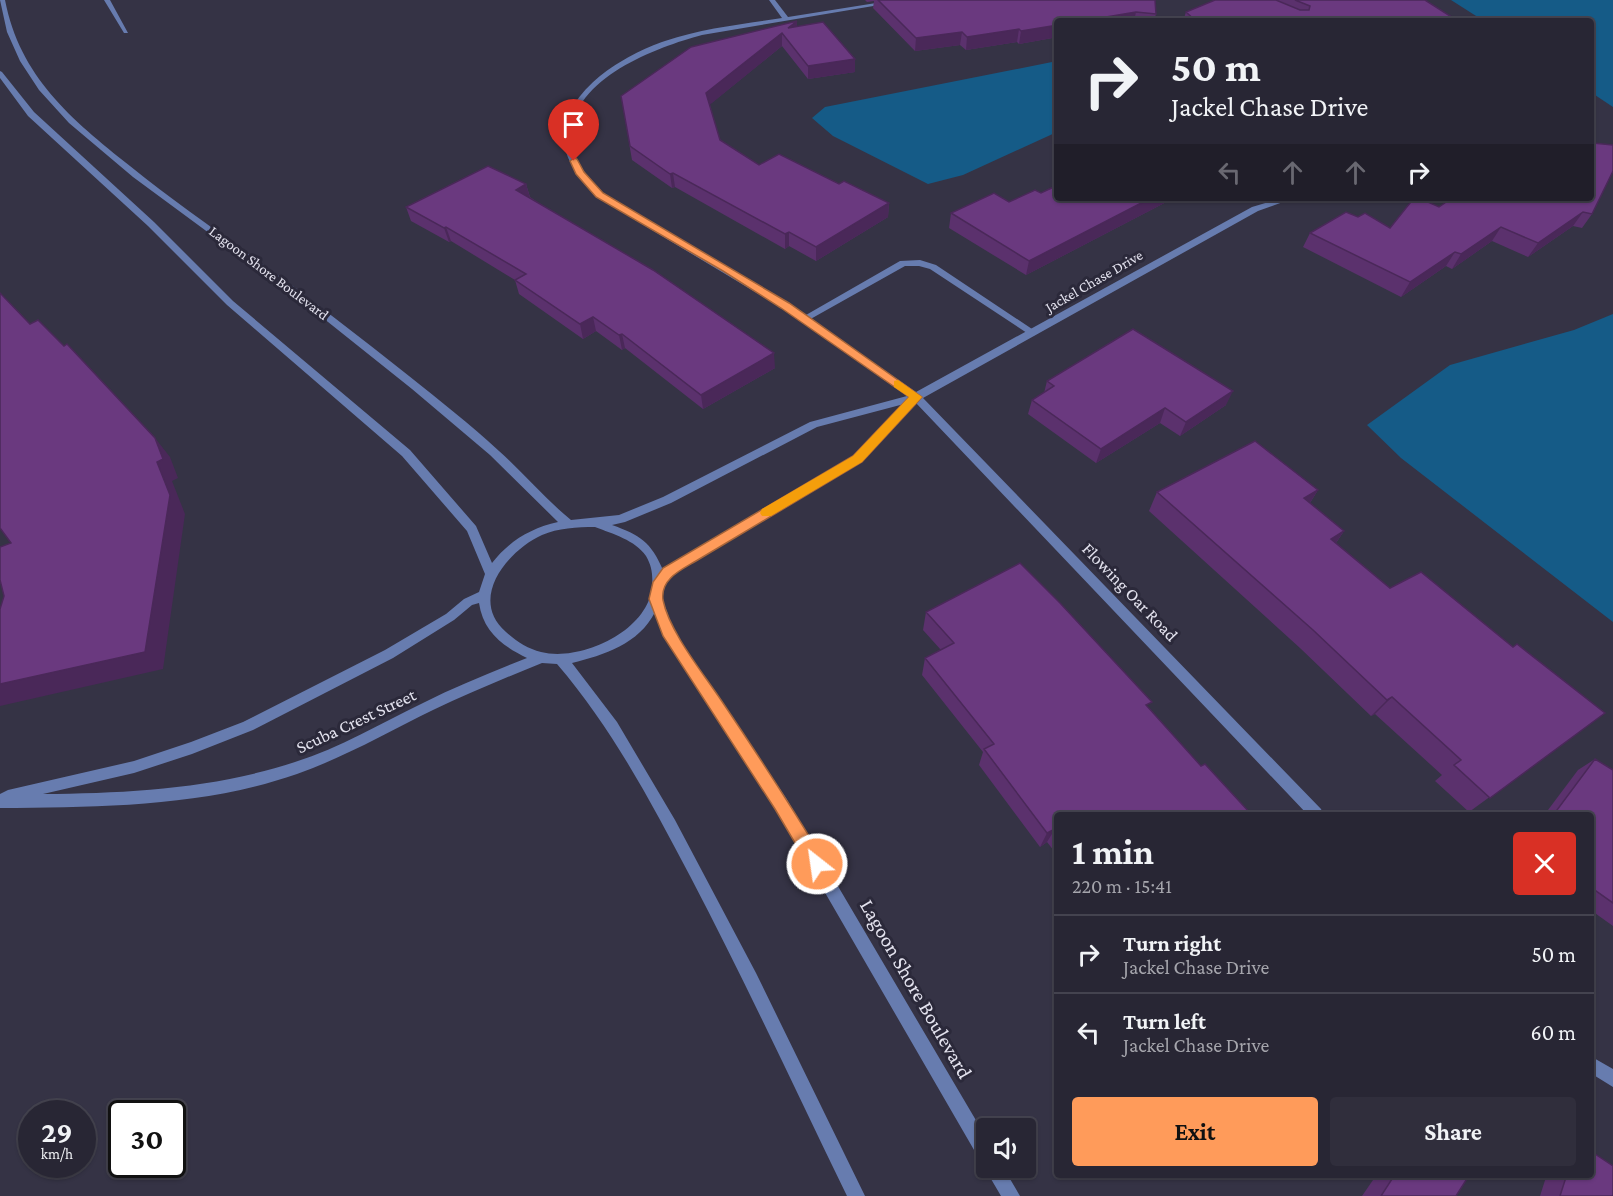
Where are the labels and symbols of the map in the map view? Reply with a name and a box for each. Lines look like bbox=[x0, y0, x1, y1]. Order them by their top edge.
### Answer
pin bbox=[548, 99, 599, 161]
street label: Lagoon Shore Boulevard bbox=[206, 223, 332, 324]
street label: Jackel Chase Drive bbox=[1041, 246, 1146, 317]
street label: Flowing Oar Road bbox=[1078, 539, 1182, 646]
street label: Scuba Crest Street bbox=[293, 684, 420, 757]
position arrow bbox=[785, 832, 849, 896]
street label: Lagoon Shore Boulevard bbox=[855, 895, 977, 1083]
speed limit sign: 30 bbox=[108, 1100, 186, 1178]

